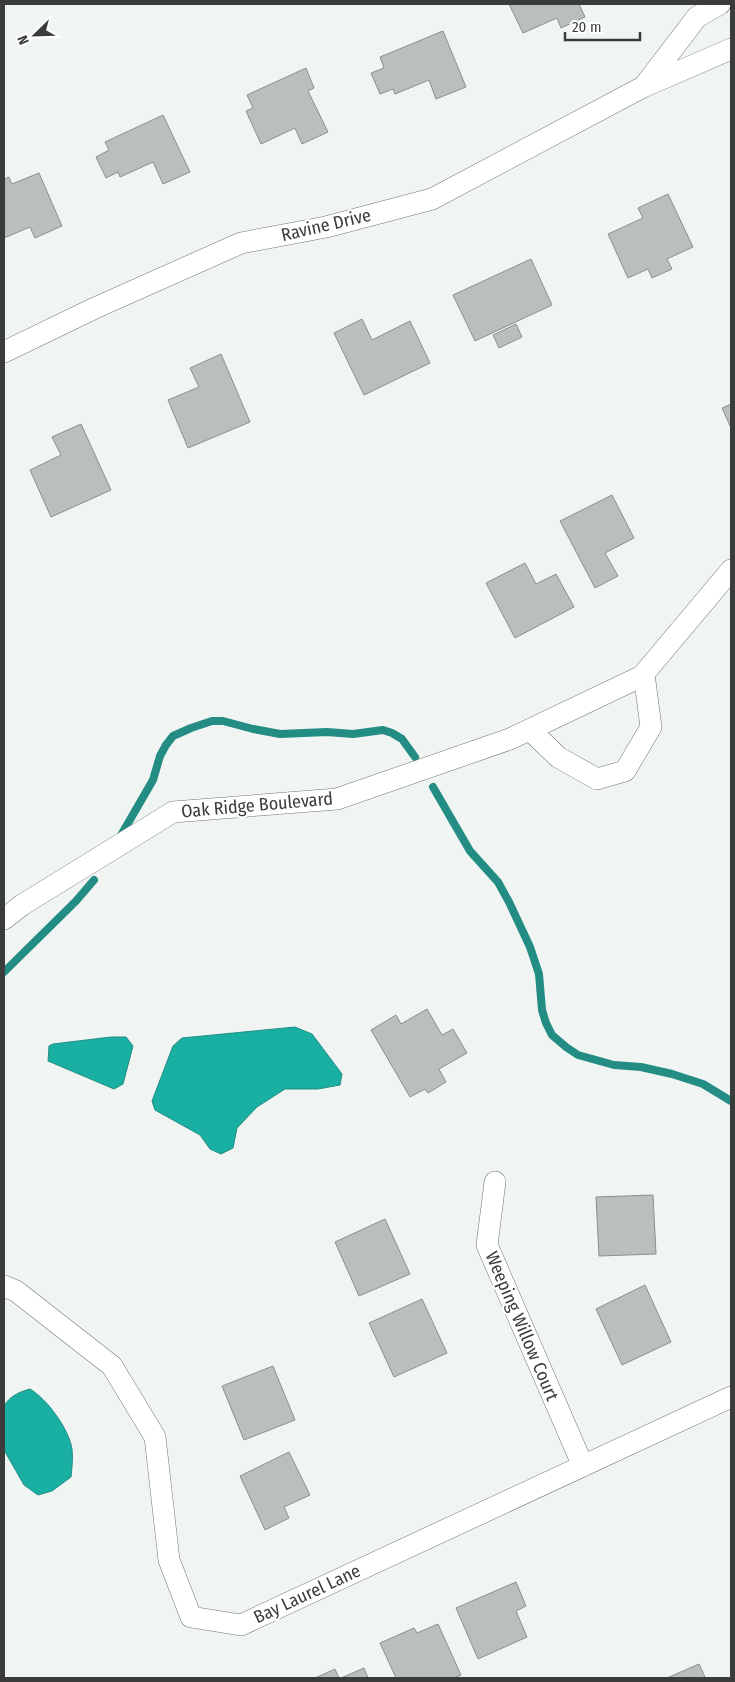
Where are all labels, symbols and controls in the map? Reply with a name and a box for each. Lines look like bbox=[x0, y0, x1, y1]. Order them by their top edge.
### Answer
north arrow bbox=[10, 10, 60, 60]
scale bar bbox=[565, 10, 640, 42]
text: 20 m bbox=[572, 18, 602, 36]
text: N bbox=[14, 33, 33, 47]
street label: Ravine Drive bbox=[279, 204, 373, 246]
street label: Oak Ridge Boulevard bbox=[180, 787, 334, 823]
street label: Weeping Willow Court bbox=[481, 1248, 563, 1404]
street label: Bay Laurel Lane bbox=[250, 1560, 364, 1628]

